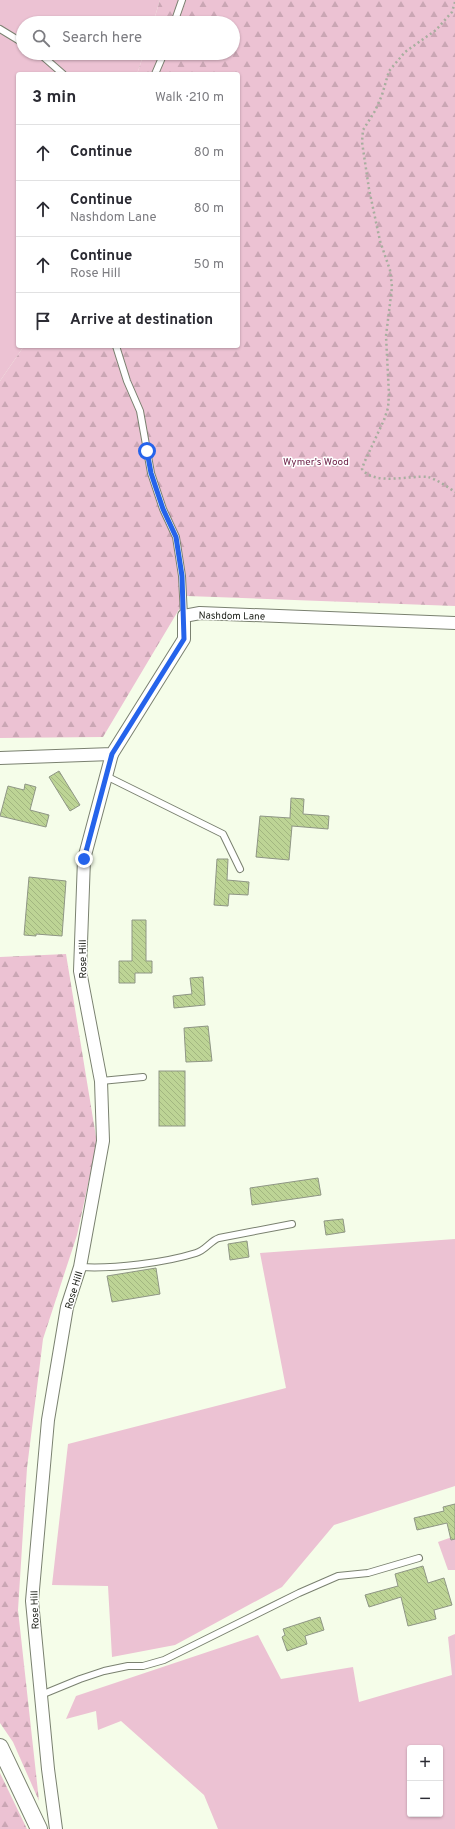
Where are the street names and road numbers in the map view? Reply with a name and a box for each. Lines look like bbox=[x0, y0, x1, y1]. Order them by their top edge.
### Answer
street label: Nashdom Lane bbox=[199, 609, 265, 624]
street label: Rose Hill bbox=[77, 939, 90, 979]
street label: Rose Hill bbox=[63, 1270, 86, 1311]
street label: Rose Hill bbox=[28, 1590, 43, 1630]

